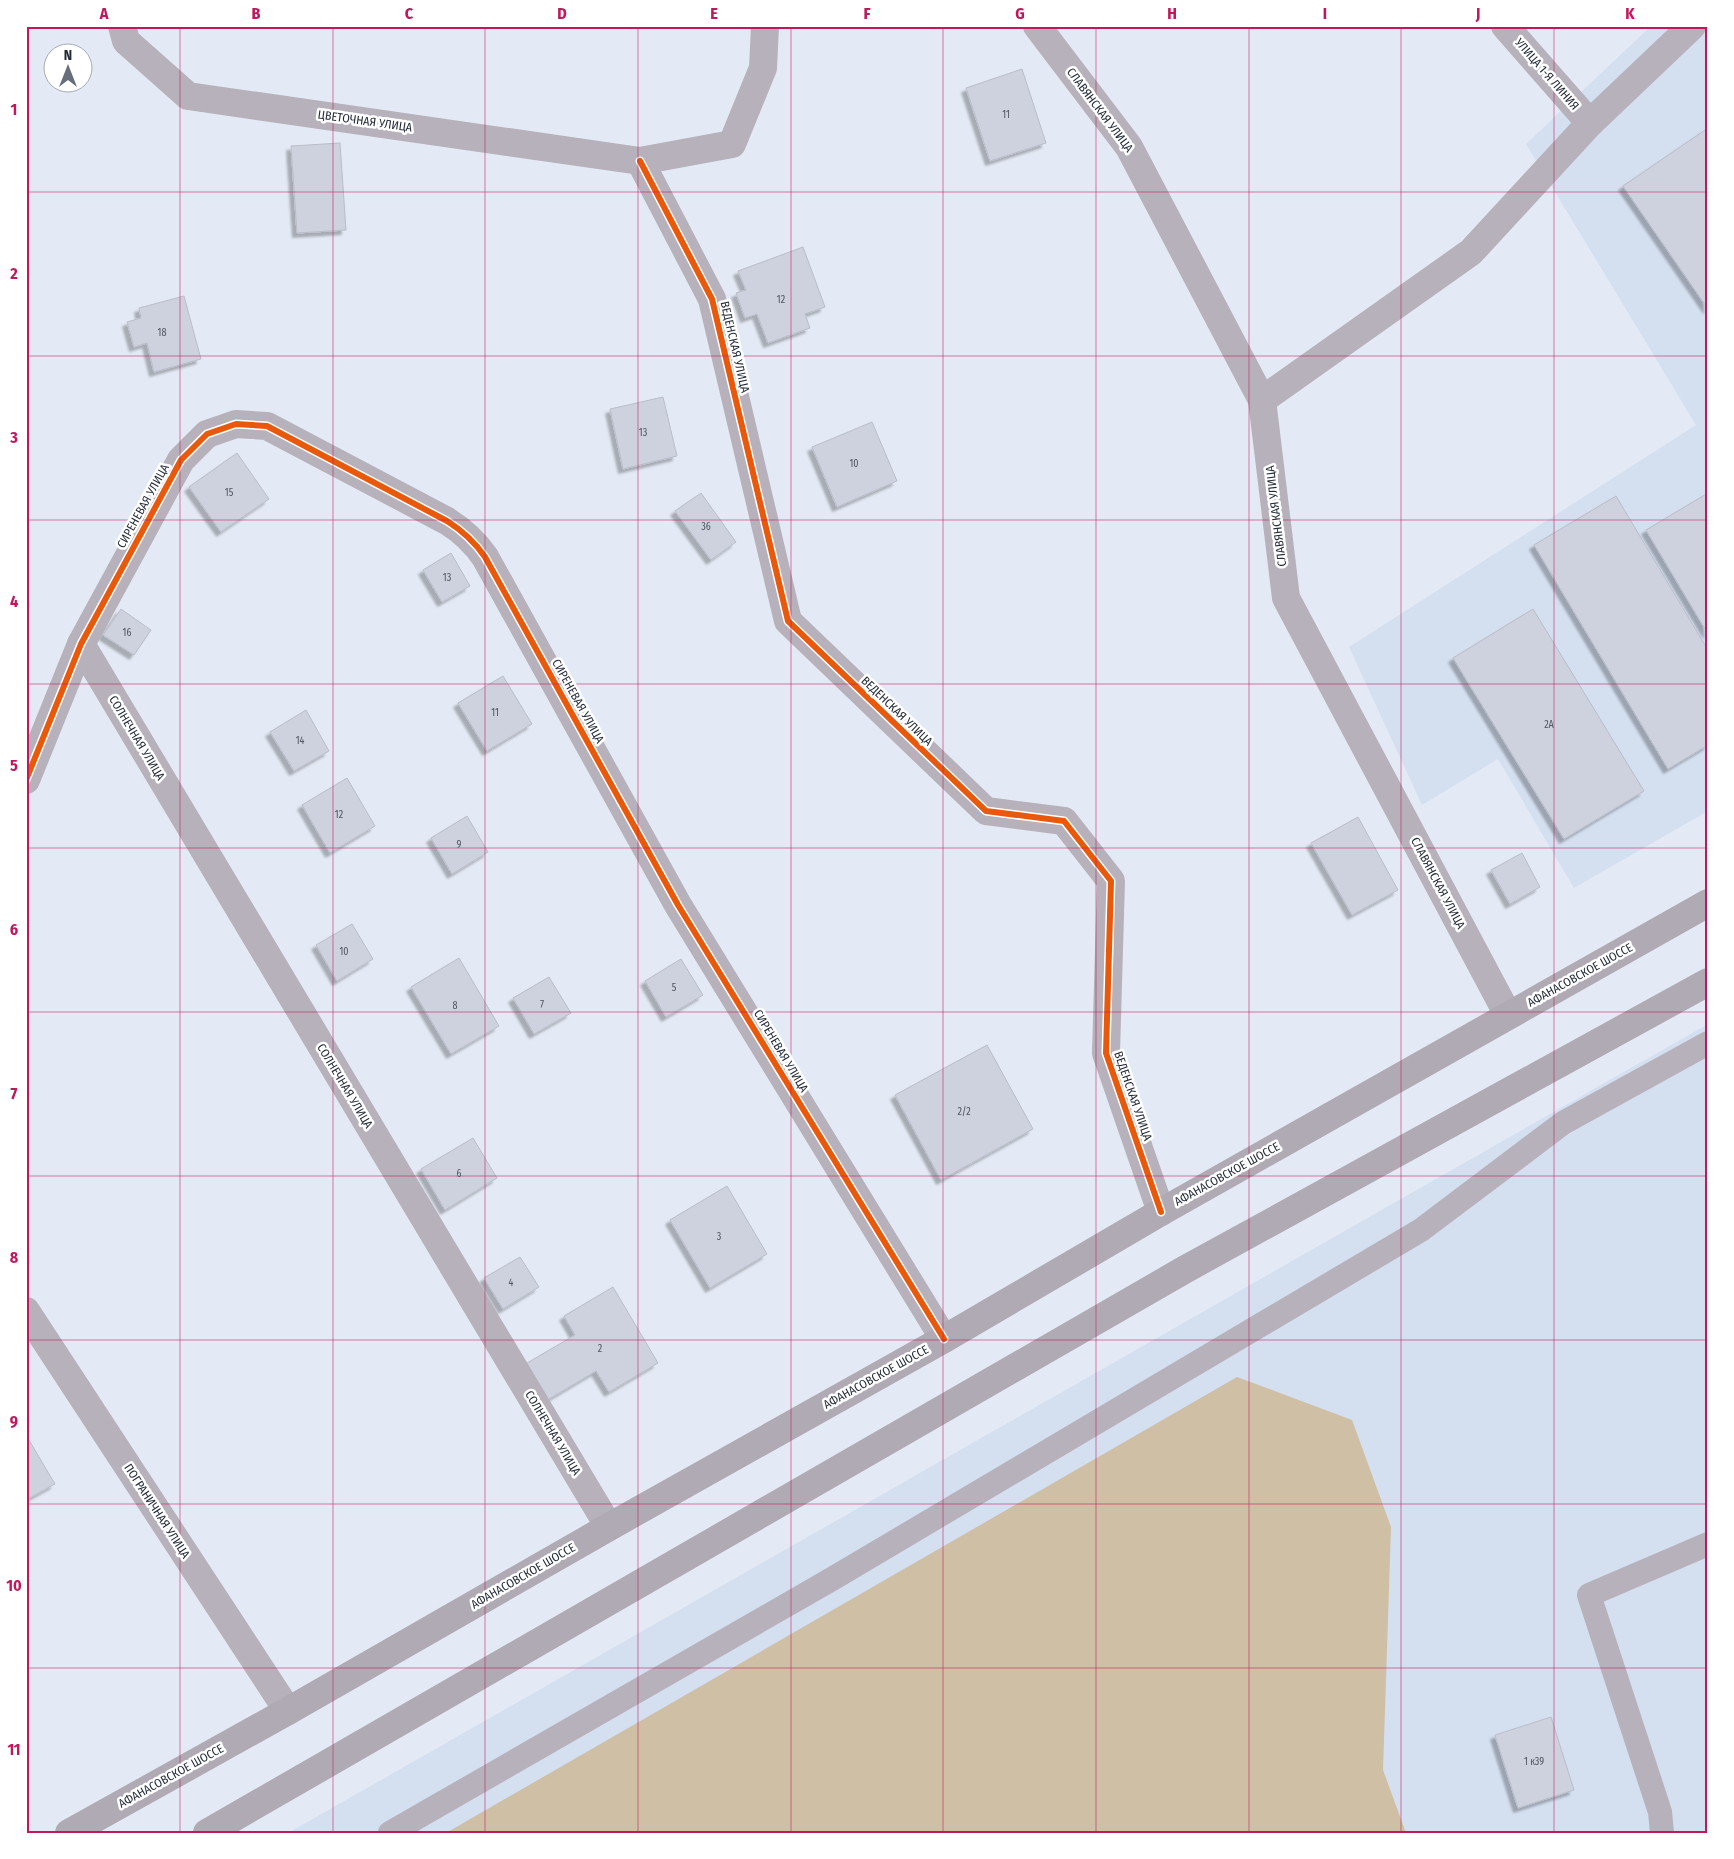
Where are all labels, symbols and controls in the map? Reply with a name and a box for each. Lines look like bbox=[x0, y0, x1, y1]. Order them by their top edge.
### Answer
text: A bbox=[99, 4, 109, 23]
text: B bbox=[252, 4, 261, 23]
text: C bbox=[405, 4, 414, 23]
text: D bbox=[557, 4, 567, 23]
text: E bbox=[710, 4, 718, 23]
text: F bbox=[863, 4, 871, 23]
text: G bbox=[1015, 4, 1025, 23]
text: H bbox=[1167, 4, 1177, 23]
text: I bbox=[1323, 4, 1327, 23]
text: J bbox=[1475, 4, 1480, 23]
text: K bbox=[1625, 4, 1635, 23]
street label: УЛИЦА 1-Я ЛИНИЯ bbox=[1512, 35, 1582, 113]
north arrow bbox=[42, 42, 92, 92]
text: N bbox=[64, 47, 72, 64]
street label: СЛАВЯНСКАЯ УЛИЦА bbox=[1064, 65, 1137, 155]
text: 1 bbox=[11, 100, 17, 119]
street label: ЦВЕТОЧНАЯ УЛИЦА bbox=[317, 107, 414, 135]
house number: 11 bbox=[1002, 109, 1010, 121]
text: 2 bbox=[9, 264, 18, 283]
house number: 12 bbox=[777, 294, 786, 306]
street label: ВЕДЕНСКАЯ УЛИЦА bbox=[718, 300, 752, 395]
house number: 18 bbox=[158, 327, 166, 339]
house number: 13 bbox=[639, 427, 648, 439]
text: 3 bbox=[9, 428, 18, 447]
house number: 10 bbox=[849, 458, 859, 470]
street label: СИРЕНЕВАЯ УЛИЦА bbox=[114, 461, 172, 550]
street label: СЛАВЯНСКАЯ УЛИЦА bbox=[1263, 464, 1289, 567]
house number: 15 bbox=[225, 487, 234, 499]
house number: 36 bbox=[701, 521, 711, 533]
house number: 13 bbox=[443, 572, 452, 584]
text: 4 bbox=[10, 592, 18, 611]
house number: 16 bbox=[123, 627, 131, 639]
street label: СИРЕНЕВАЯ УЛИЦА bbox=[549, 657, 607, 746]
street label: ВЕДЕНСКАЯ УЛИЦА bbox=[859, 673, 936, 749]
street label: СОЛНЕЧНАЯ УЛИЦА bbox=[106, 693, 168, 783]
house number: 11 bbox=[491, 707, 499, 719]
house number: 2А bbox=[1544, 719, 1555, 731]
house number: 14 bbox=[296, 735, 305, 747]
text: 5 bbox=[10, 756, 18, 775]
house number: 12 bbox=[335, 809, 344, 821]
street label: СЛАВЯНСКАЯ УЛИЦА bbox=[1408, 835, 1468, 932]
house number: 9 bbox=[457, 839, 462, 851]
text: 6 bbox=[10, 920, 18, 939]
street label: АФАНАСОВСКОЕ ШОССЕ bbox=[1525, 940, 1635, 1010]
house number: 10 bbox=[339, 946, 349, 958]
house number: 5 bbox=[672, 982, 677, 994]
house number: 7 bbox=[540, 999, 544, 1011]
house number: 8 bbox=[453, 1000, 458, 1012]
street label: СИРЕНЕВАЯ УЛИЦА bbox=[751, 1007, 812, 1095]
street label: СОЛНЕЧНАЯ УЛИЦА bbox=[314, 1041, 376, 1131]
street label: ВЕДЕНСКАЯ УЛИЦА bbox=[1111, 1050, 1155, 1143]
text: 7 bbox=[11, 1084, 18, 1103]
house number: 2/2 bbox=[957, 1106, 971, 1118]
street label: АФАНАСОВСКОЕ ШОССЕ bbox=[1172, 1139, 1282, 1209]
house number: 6 bbox=[457, 1168, 462, 1180]
house number: 3 bbox=[717, 1231, 722, 1243]
text: 8 bbox=[10, 1248, 19, 1267]
house number: 4 bbox=[509, 1277, 514, 1289]
street label: АФАНАСОВСКОЕ ШОССЕ bbox=[821, 1342, 931, 1412]
house number: 2 bbox=[598, 1343, 603, 1355]
street label: СОЛНЕЧНАЯ УЛИЦА bbox=[522, 1388, 584, 1478]
text: 9 bbox=[10, 1412, 18, 1431]
street label: ПОГРАНИЧНАЯ УЛИЦА bbox=[121, 1461, 193, 1561]
street label: АФАНАСОВСКОЕ ШОССЕ bbox=[468, 1540, 578, 1612]
text: 10 bbox=[6, 1576, 22, 1595]
text: 11 bbox=[7, 1740, 21, 1759]
street label: АФАНАСОВСКОЕ ШОССЕ bbox=[116, 1741, 226, 1811]
house number: 1 к39 bbox=[1524, 1756, 1544, 1768]

